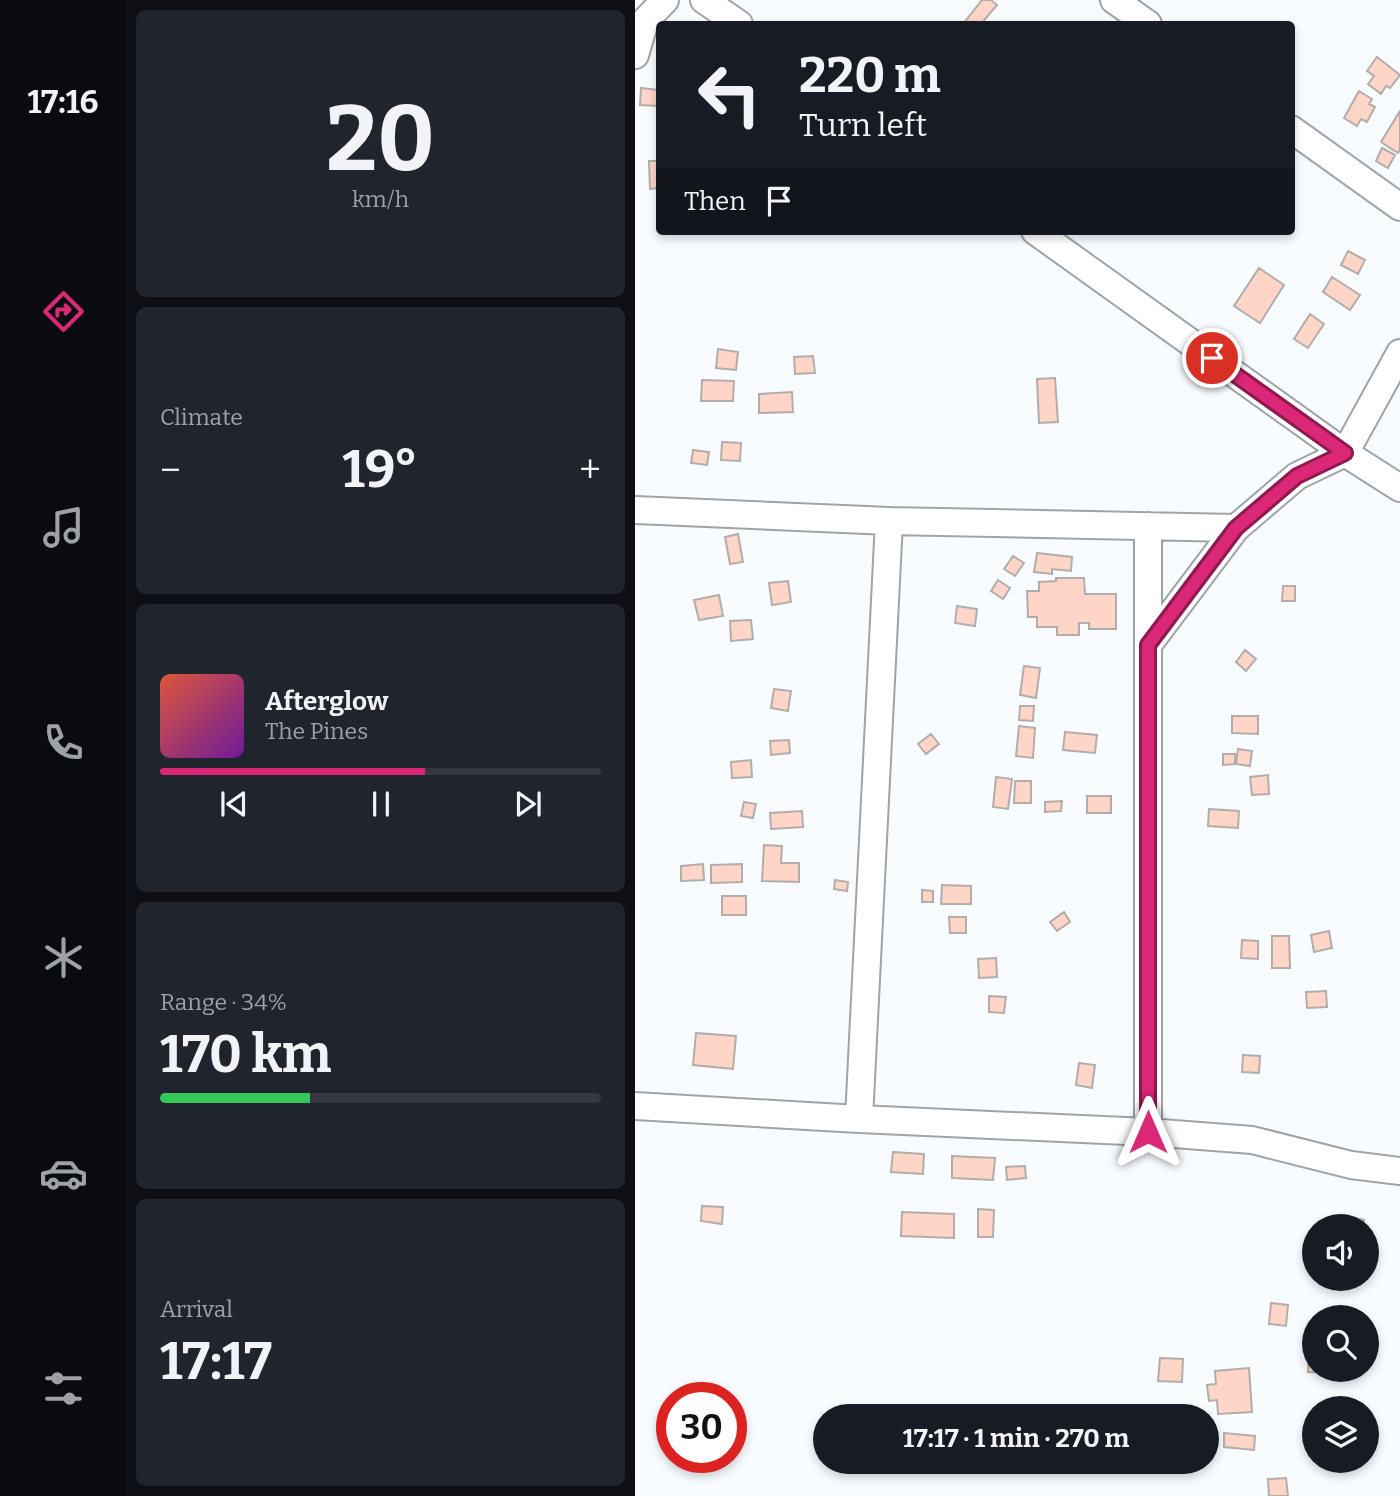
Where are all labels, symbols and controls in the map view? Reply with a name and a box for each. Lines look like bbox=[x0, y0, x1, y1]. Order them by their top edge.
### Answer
text: 220 m bbox=[799, 46, 941, 105]
icon: left bbox=[684, 49, 775, 140]
text: 17:16 bbox=[28, 83, 98, 121]
text: 20 bbox=[326, 85, 435, 194]
text: Turn left bbox=[799, 106, 927, 144]
icon: arrive bbox=[760, 182, 798, 220]
text: km/h bbox=[352, 185, 409, 213]
text: Then bbox=[684, 186, 746, 217]
icon: directions bbox=[39, 287, 88, 336]
pin bbox=[1182, 328, 1242, 388]
icon: arrive bbox=[1193, 339, 1231, 377]
text: Climate bbox=[160, 403, 243, 431]
text: 19° bbox=[342, 438, 418, 501]
text: − bbox=[160, 447, 181, 493]
text: + bbox=[579, 447, 601, 493]
icon: music bbox=[39, 503, 88, 552]
text: Afterglow bbox=[265, 686, 388, 717]
text: The Pines bbox=[265, 717, 368, 745]
icon: phone bbox=[39, 718, 88, 767]
icon: previous bbox=[215, 785, 253, 823]
icon: pause bbox=[362, 785, 400, 823]
icon: next bbox=[509, 785, 547, 823]
icon: climate bbox=[39, 933, 88, 982]
text: Range · 34% bbox=[160, 988, 287, 1016]
text: 170 km bbox=[160, 1023, 331, 1086]
position arrow bbox=[1111, 1095, 1185, 1169]
icon: car bbox=[39, 1149, 88, 1198]
map controls bbox=[1302, 1214, 1379, 1473]
button: sound bbox=[1302, 1214, 1379, 1291]
text: Arrival bbox=[160, 1295, 233, 1323]
button: search bbox=[1302, 1305, 1379, 1382]
text: 17:17 bbox=[160, 1330, 272, 1393]
icon: filters bbox=[39, 1364, 88, 1413]
speed limit sign: 30 bbox=[656, 1382, 747, 1473]
button: layers bbox=[1302, 1396, 1379, 1473]
text: 17:17 · 1 min · 270 m bbox=[903, 1423, 1129, 1454]

